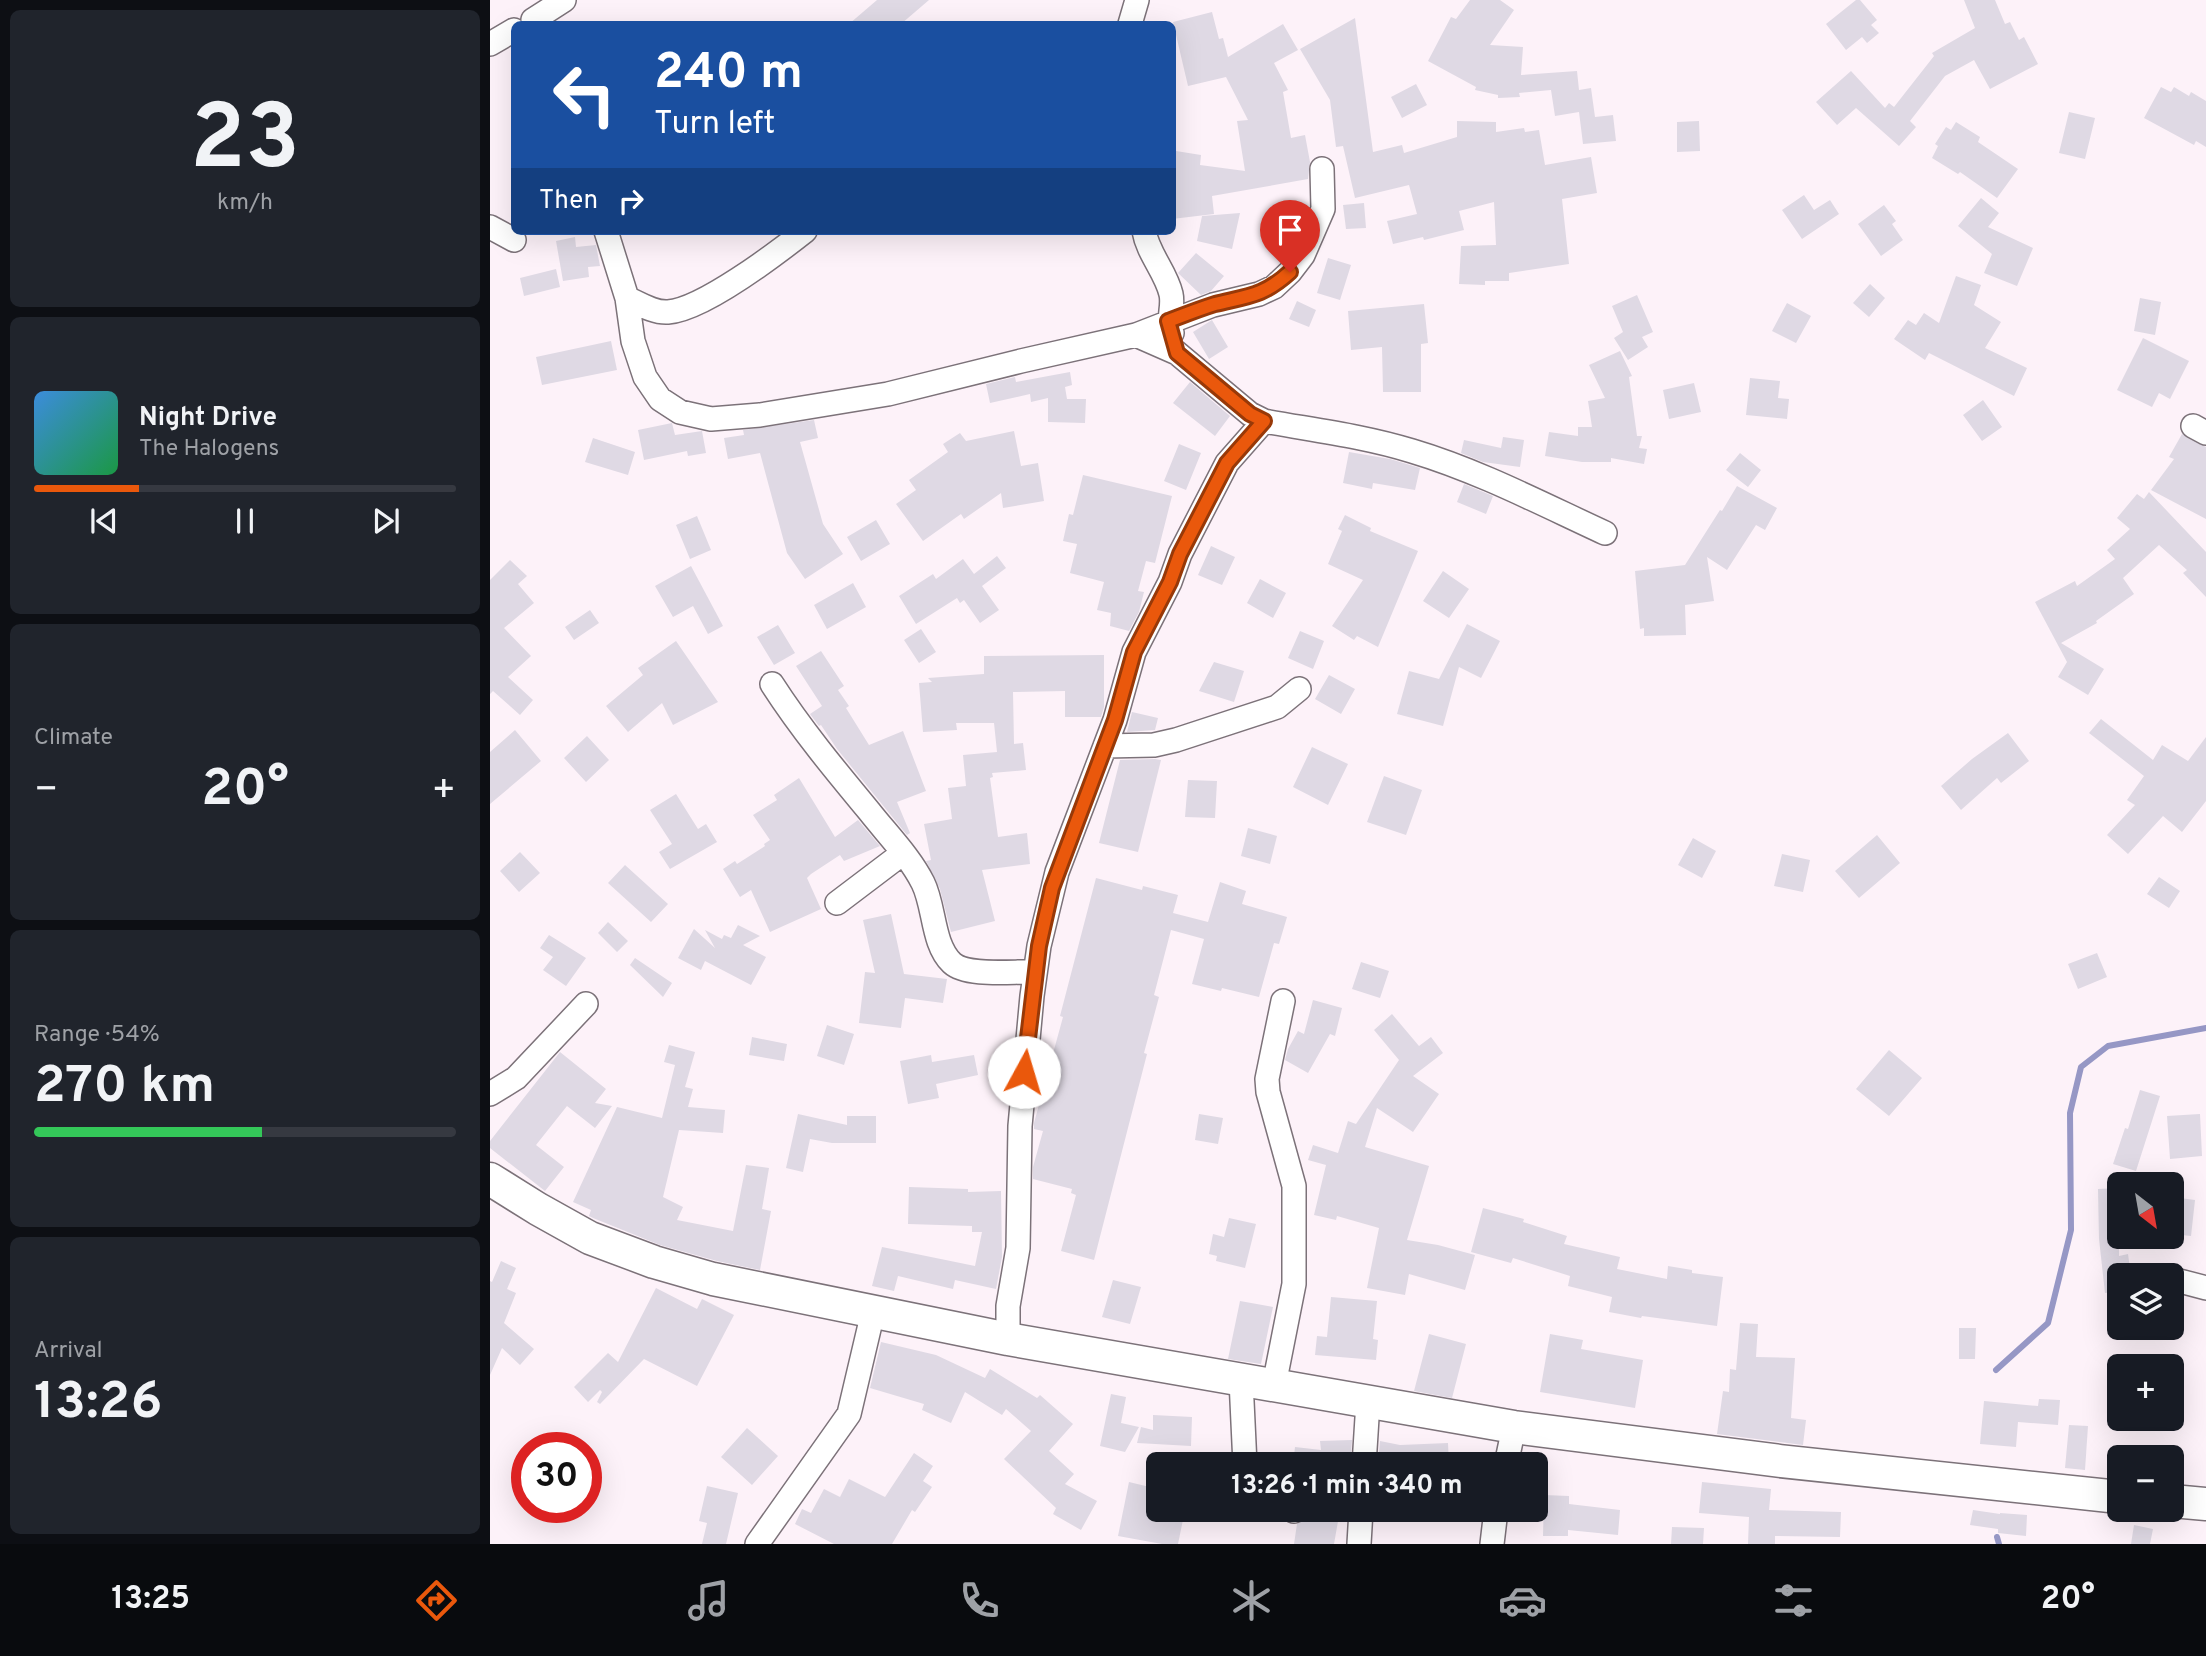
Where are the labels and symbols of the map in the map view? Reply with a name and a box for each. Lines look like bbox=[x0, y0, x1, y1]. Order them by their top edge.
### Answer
pin bbox=[1260, 200, 1320, 272]
position arrow bbox=[987, 1035, 1061, 1109]
north arrow bbox=[2107, 1172, 2184, 1250]
speed limit sign: 30 bbox=[511, 1432, 602, 1523]

